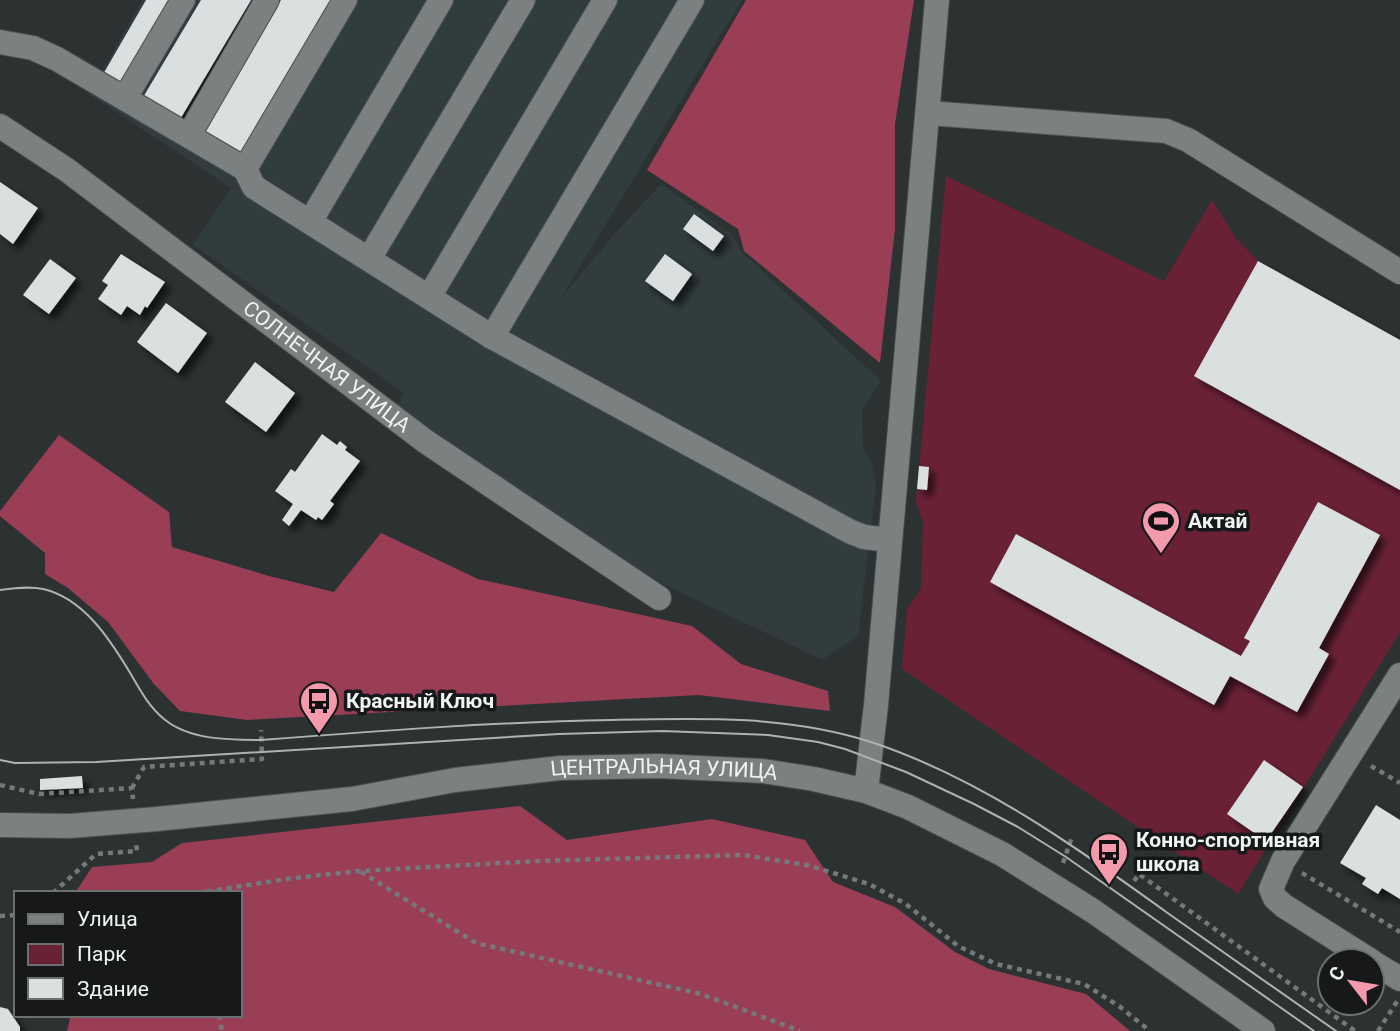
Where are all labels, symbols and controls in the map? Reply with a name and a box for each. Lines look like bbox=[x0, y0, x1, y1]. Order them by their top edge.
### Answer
street label: СОЛНЕЧНАЯ УЛИЦА bbox=[239, 296, 415, 438]
sports icon: Актай bbox=[1140, 500, 1182, 555]
place label: Актай bbox=[1188, 509, 1247, 533]
bus stop icon: Красный Ключ bbox=[298, 680, 340, 735]
place label: Красный Ключ bbox=[346, 689, 494, 713]
street label: ЦЕНТРАЛЬНАЯ УЛИЦА bbox=[549, 754, 780, 785]
place label: Конно-спортивная школа bbox=[1136, 828, 1320, 876]
bus stop icon: Конно-спортивная школа bbox=[1088, 831, 1130, 886]
legend bbox=[14, 891, 242, 1017]
text: Улица bbox=[77, 907, 138, 931]
text: Парк bbox=[77, 942, 127, 966]
north arrow bbox=[1316, 947, 1386, 1017]
text: С bbox=[1324, 962, 1350, 985]
text: Здание bbox=[77, 977, 149, 1001]

